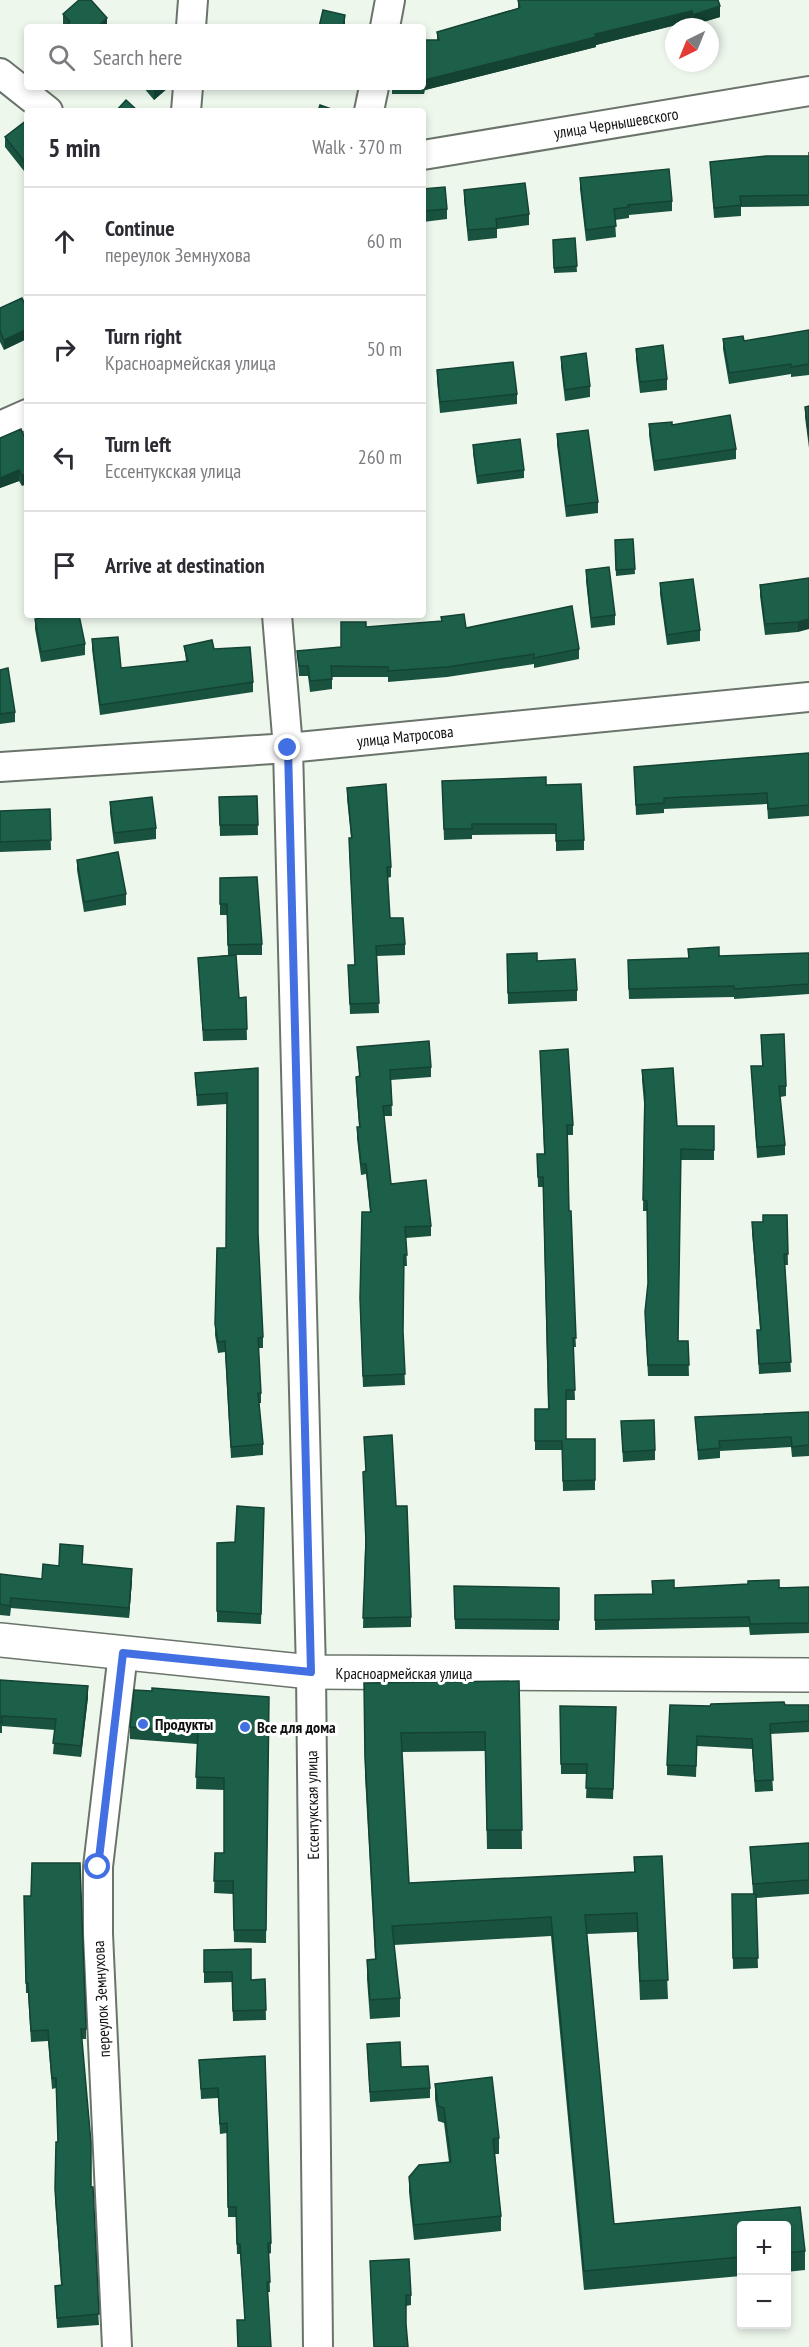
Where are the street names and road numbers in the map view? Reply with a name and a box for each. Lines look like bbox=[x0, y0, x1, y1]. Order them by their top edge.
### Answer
street label: улица Чернышевского bbox=[552, 103, 680, 143]
street label: улица Матросова bbox=[356, 721, 454, 751]
street label: Красноармейская улица bbox=[336, 1663, 472, 1683]
street label: Ессентукская улица bbox=[301, 1750, 323, 1860]
street label: переулок Земнухова bbox=[88, 1940, 114, 2058]

